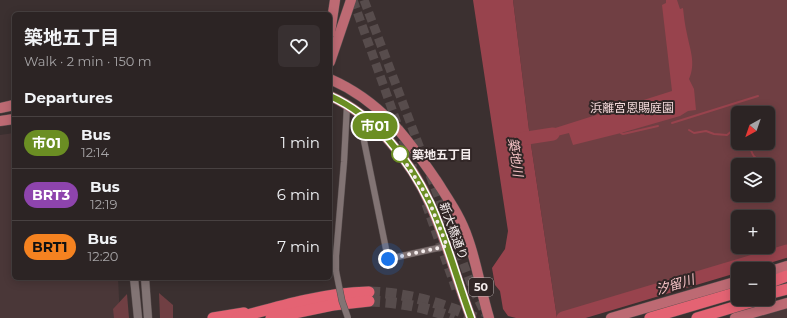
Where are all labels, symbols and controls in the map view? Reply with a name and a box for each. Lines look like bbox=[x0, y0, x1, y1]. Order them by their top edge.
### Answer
button: heart bbox=[278, 25, 320, 67]
text: 築地五丁目 bbox=[24, 26, 119, 49]
text: Walk · 2 min · 150 m bbox=[24, 53, 152, 69]
text: Departures bbox=[24, 88, 113, 107]
park label: 浜離宮恩賜庭園 bbox=[590, 100, 674, 115]
north arrow bbox=[731, 106, 775, 150]
map controls bbox=[731, 106, 775, 306]
line badge: 市01 bbox=[352, 113, 398, 139]
text: 市01 bbox=[361, 117, 389, 135]
text: Bus bbox=[81, 125, 111, 144]
text: 1 min bbox=[281, 133, 320, 152]
text: 市01 bbox=[32, 134, 61, 152]
water label: 築地川 bbox=[505, 137, 527, 179]
text: 12:14 bbox=[81, 144, 109, 160]
marker: 築地五丁目 bbox=[391, 145, 409, 163]
place label: 築地五丁目 bbox=[412, 147, 472, 162]
button: layers bbox=[731, 158, 775, 202]
text: Bus bbox=[90, 177, 120, 196]
text: 6 min bbox=[277, 185, 320, 204]
text: BRT3 bbox=[32, 186, 70, 204]
text: 12:19 bbox=[90, 196, 117, 212]
street label: 新大橋通り bbox=[437, 200, 471, 262]
button: + bbox=[731, 210, 775, 254]
text: Bus bbox=[88, 229, 117, 248]
text: 7 min bbox=[277, 237, 320, 256]
text: BRT1 bbox=[32, 238, 68, 256]
text: 12:20 bbox=[88, 248, 118, 264]
your location bbox=[378, 249, 398, 269]
button: − bbox=[731, 262, 775, 306]
water label: 汐留川 bbox=[654, 270, 698, 297]
road number: 50 bbox=[469, 278, 493, 296]

